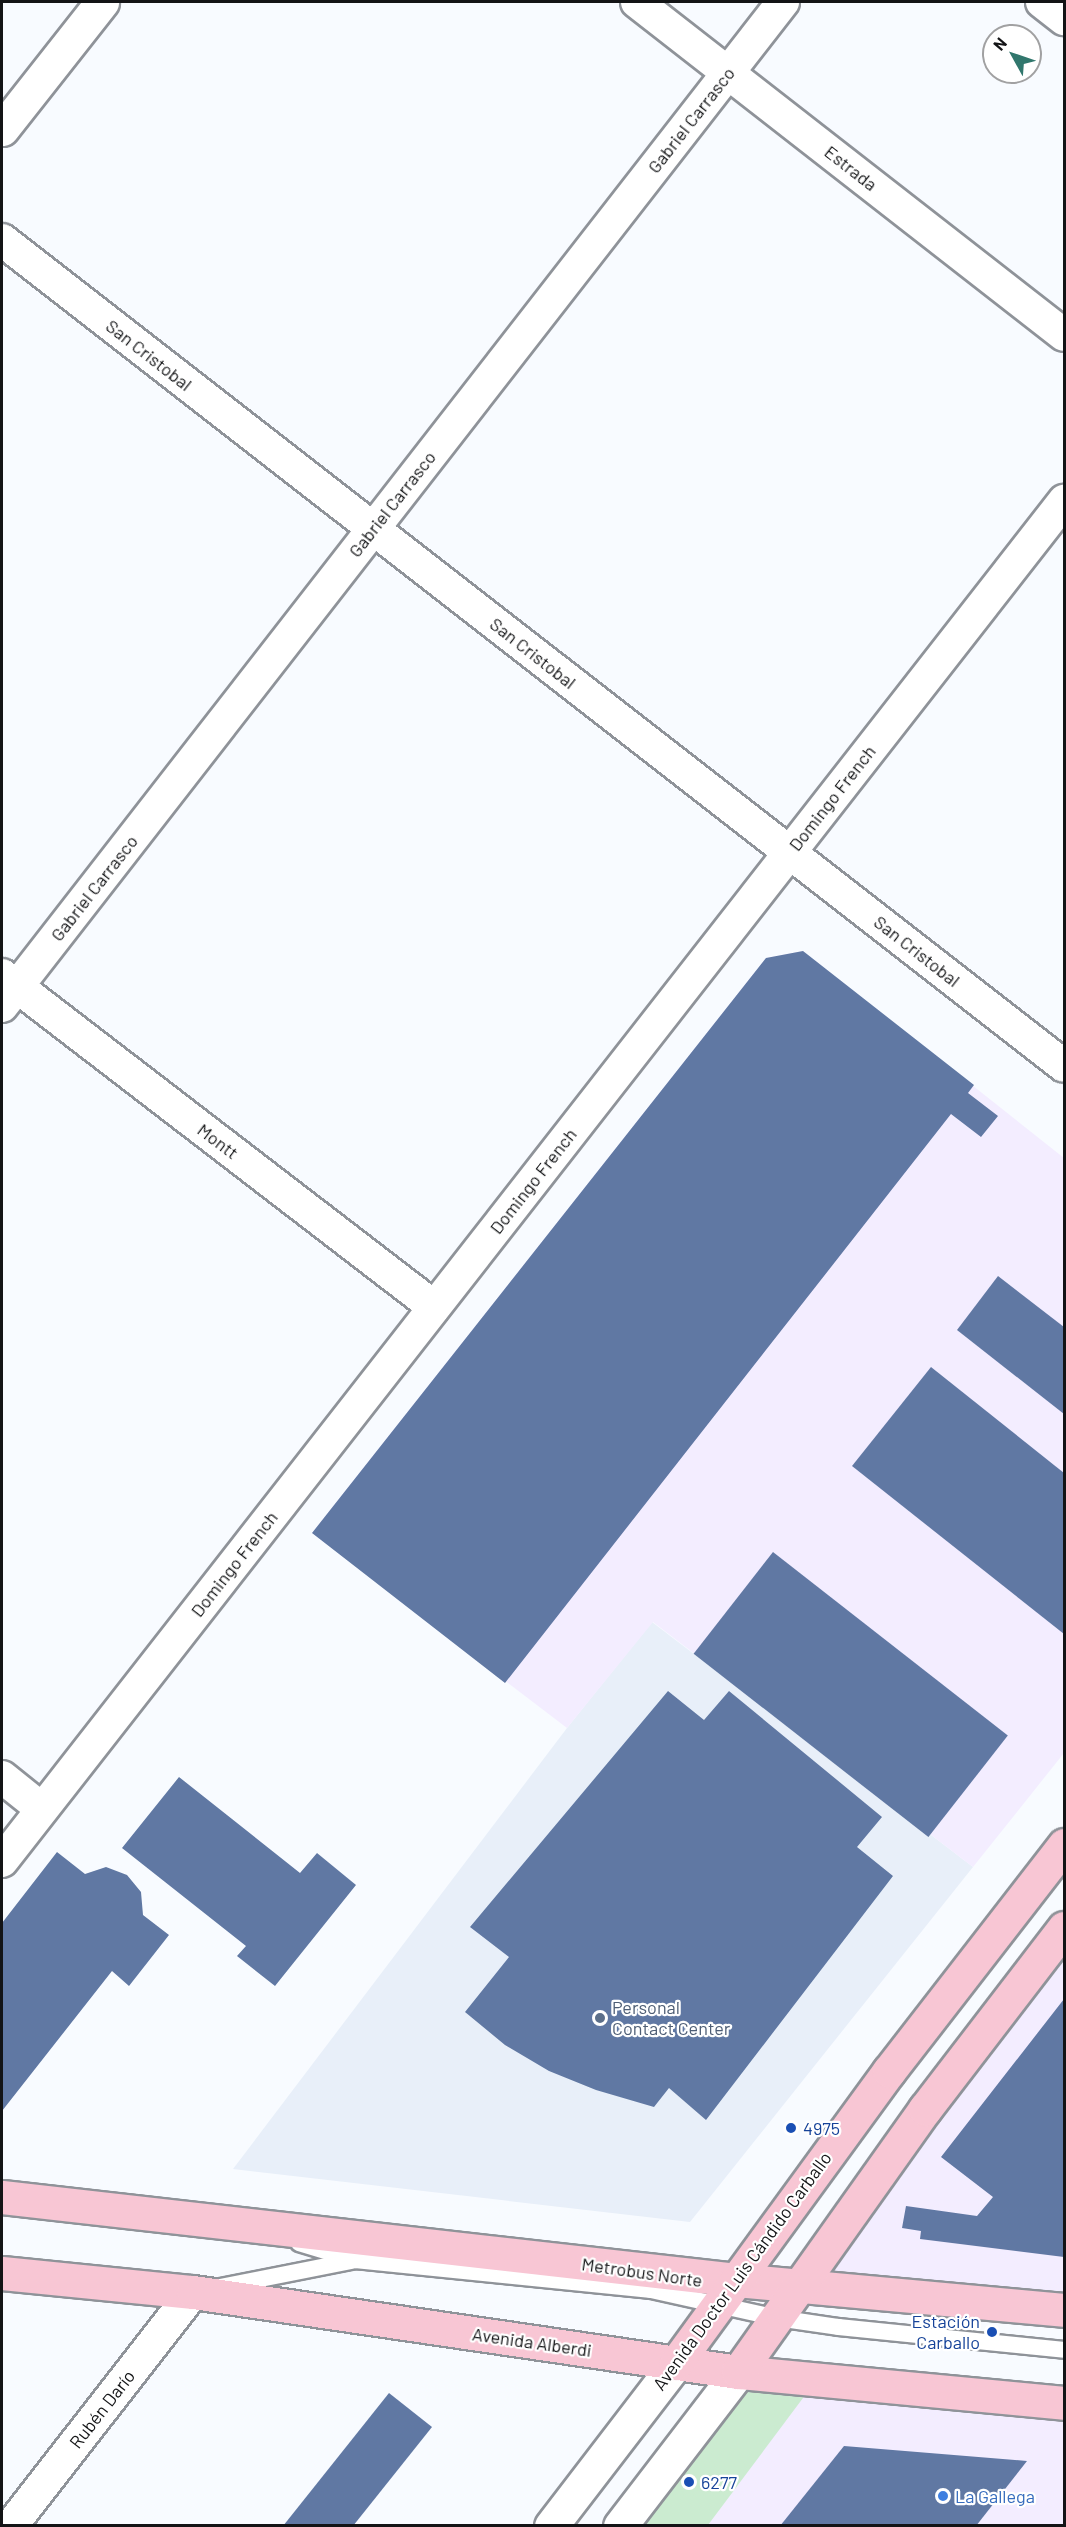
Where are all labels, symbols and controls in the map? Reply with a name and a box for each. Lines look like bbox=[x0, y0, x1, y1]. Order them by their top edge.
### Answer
north arrow bbox=[982, 24, 1042, 84]
text: N bbox=[989, 33, 1010, 54]
street label: Gabriel Carrasco bbox=[643, 63, 739, 177]
street label: Estrada bbox=[820, 141, 882, 195]
street label: San Cristobal bbox=[102, 315, 196, 395]
street label: Gabriel Carrasco bbox=[344, 447, 440, 561]
street label: San Cristobal bbox=[486, 613, 580, 693]
street label: Domingo French bbox=[784, 741, 880, 855]
street label: Gabriel Carrasco bbox=[46, 831, 142, 945]
street label: San Cristobal bbox=[870, 911, 964, 991]
street label: Montt bbox=[193, 1119, 243, 1163]
street label: Domingo French bbox=[485, 1124, 581, 1238]
street label: Domingo French bbox=[186, 1507, 282, 1621]
place label: Personal Contact Center bbox=[612, 1997, 730, 2040]
marker: Personal Contact Center bbox=[593, 2011, 607, 2025]
place label: 4975 bbox=[803, 2117, 840, 2139]
marker: 4975 bbox=[784, 2121, 798, 2135]
street label: Avenida Doctor Luis Cándido Carballo bbox=[648, 2148, 836, 2394]
street label: Metrobus Norte bbox=[580, 2253, 704, 2291]
place label: Estación Carballo bbox=[911, 2311, 980, 2354]
street label: Avenida Alberdi bbox=[471, 2323, 593, 2361]
marker: Estación Carballo bbox=[985, 2325, 999, 2339]
street label: Rubén Darío bbox=[65, 2365, 139, 2453]
place label: 6277 bbox=[701, 2471, 737, 2493]
marker: 6277 bbox=[682, 2475, 696, 2489]
place label: La Gallega bbox=[955, 2485, 1035, 2507]
marker: La Gallega bbox=[936, 2489, 950, 2503]

